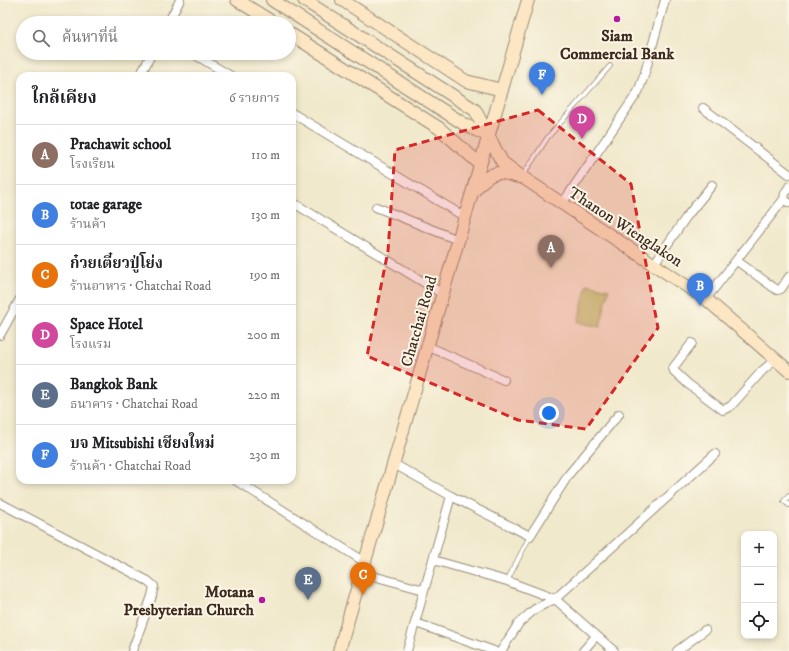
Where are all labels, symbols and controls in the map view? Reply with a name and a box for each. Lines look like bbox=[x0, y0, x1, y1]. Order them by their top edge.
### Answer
marker: Siam Commercial Bank bbox=[612, 14, 622, 24]
search box bbox=[16, 16, 296, 60]
place label: Siam Commercial Bank bbox=[560, 26, 675, 64]
icon: search bbox=[30, 27, 52, 49]
text: ค้นหาที่นี่ bbox=[62, 28, 118, 47]
pin: F bbox=[529, 62, 555, 95]
text: ใกล้เคียง bbox=[32, 87, 97, 109]
text: 6 รายการ bbox=[229, 90, 280, 106]
pin: D bbox=[569, 106, 595, 139]
text: Prachawit school bbox=[70, 135, 171, 154]
text: A bbox=[41, 147, 49, 163]
text: 110 m bbox=[251, 147, 280, 163]
text: โรงเรียน bbox=[70, 156, 115, 172]
street label: Thanon Wienglakon bbox=[565, 182, 687, 272]
text: totae garage bbox=[70, 195, 142, 214]
text: B bbox=[41, 207, 49, 223]
text: 130 m bbox=[251, 207, 280, 223]
text: ร้านค้า bbox=[70, 216, 106, 232]
pin: A bbox=[538, 235, 564, 268]
text: ก๋วยเตี๋ยวปู่โย่ง bbox=[70, 254, 163, 273]
text: C bbox=[41, 267, 49, 283]
text: 190 m bbox=[249, 267, 280, 283]
street label: Chatchai Road bbox=[396, 273, 441, 369]
pin: B bbox=[687, 273, 713, 306]
text: ร้านอาหาร · Chatchai Road bbox=[70, 278, 211, 294]
text: Space Hotel bbox=[70, 315, 143, 334]
text: D bbox=[40, 327, 50, 343]
text: 200 m bbox=[247, 327, 280, 343]
text: โรงแรม bbox=[70, 336, 111, 352]
text: Bangkok Bank bbox=[70, 375, 157, 394]
text: E bbox=[40, 387, 50, 403]
text: 220 m bbox=[248, 387, 280, 403]
text: ธนาคาร · Chatchai Road bbox=[70, 396, 198, 412]
your location bbox=[539, 403, 559, 423]
text: บจ Mitsubishi เชียงใหม่ bbox=[70, 434, 215, 453]
text: F bbox=[41, 447, 49, 463]
text: 230 m bbox=[249, 447, 280, 463]
text: ร้านค้า · Chatchai Road bbox=[70, 458, 191, 474]
map controls bbox=[741, 531, 777, 639]
button: + bbox=[741, 531, 777, 567]
pin: C bbox=[350, 562, 376, 595]
pin: E bbox=[295, 567, 321, 600]
button: − bbox=[741, 567, 777, 603]
place label: Motana Presbyterian Church bbox=[123, 582, 255, 620]
marker: Motana Presbyterian Church bbox=[257, 595, 267, 605]
button: locate bbox=[741, 603, 777, 639]

